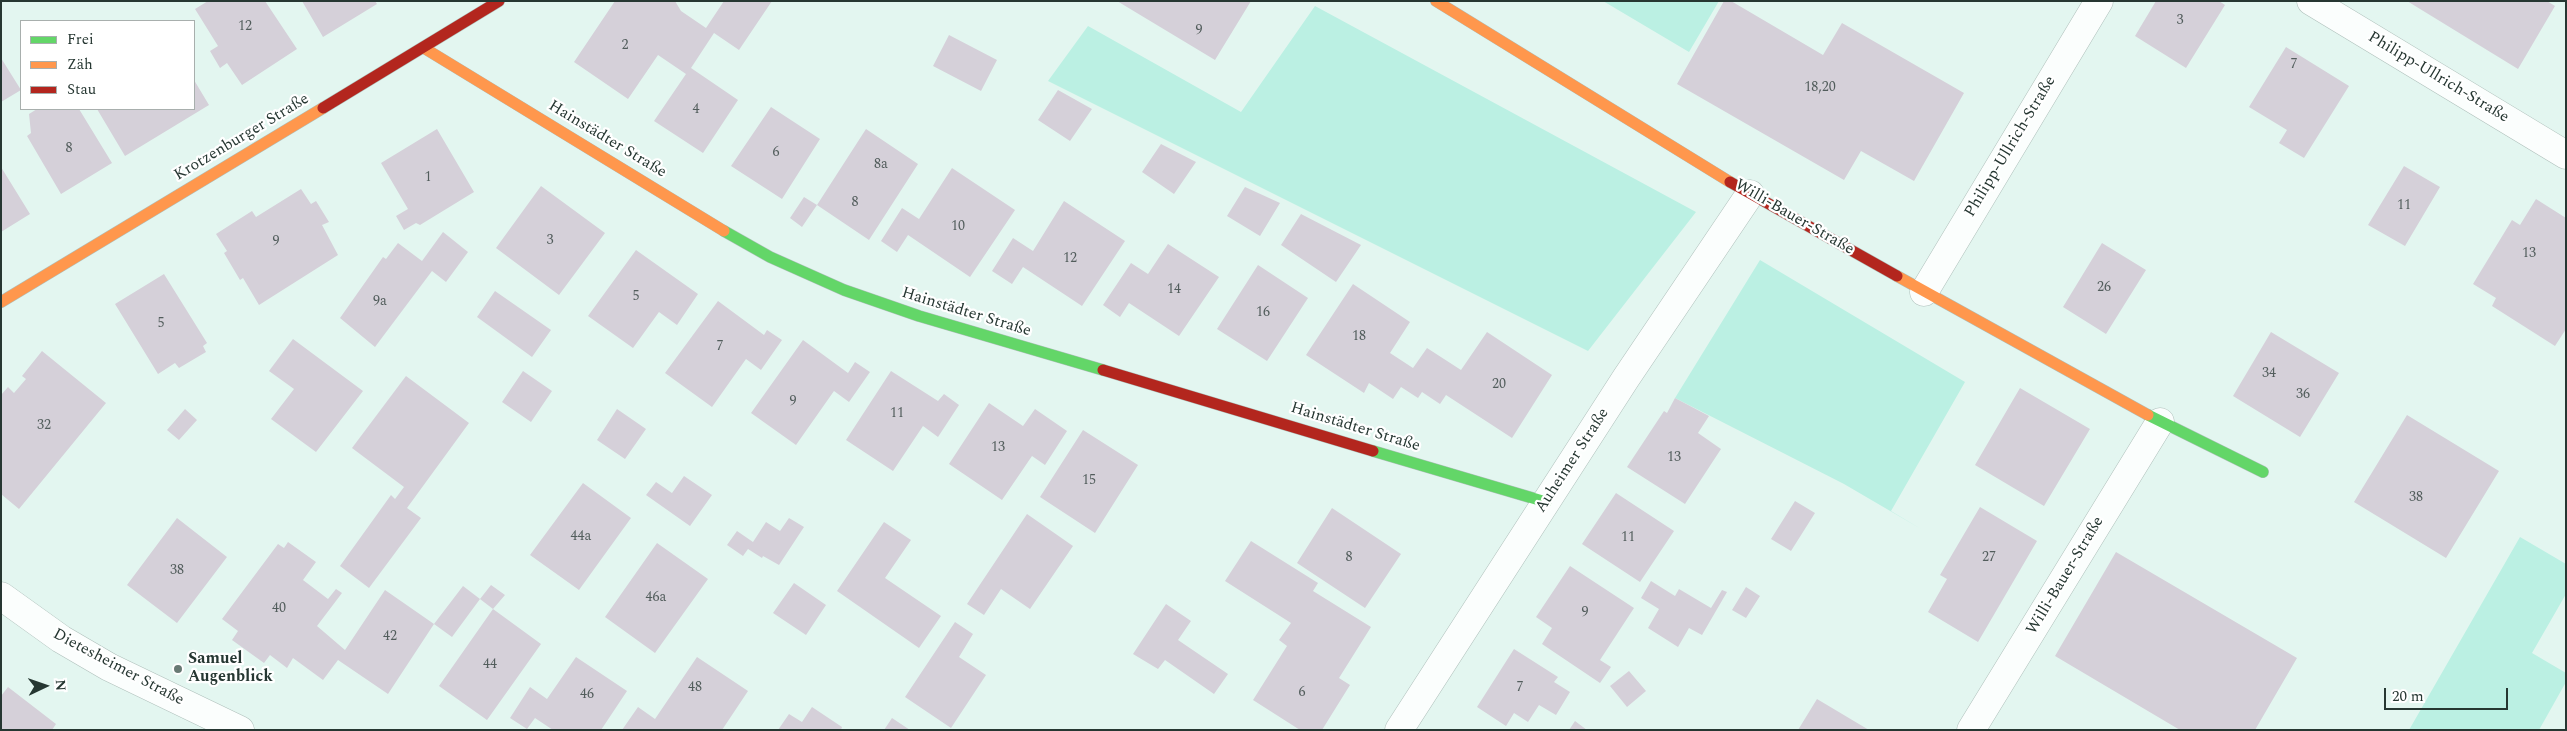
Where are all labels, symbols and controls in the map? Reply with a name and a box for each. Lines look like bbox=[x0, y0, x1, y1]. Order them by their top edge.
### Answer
house number: 3 bbox=[2177, 13, 2183, 29]
house number: 12 bbox=[238, 19, 252, 35]
legend bbox=[20, 20, 195, 110]
house number: 9 bbox=[1196, 23, 1202, 39]
text: Frei bbox=[67, 28, 94, 51]
street label: Philipp-Ullrich-Straße bbox=[2364, 28, 2512, 128]
house number: 2 bbox=[622, 38, 628, 54]
text: Zäh bbox=[67, 53, 93, 76]
house number: 7 bbox=[2291, 57, 2297, 73]
street label: Philipp-Ullrich-Straße bbox=[1961, 73, 2061, 221]
text: Stau bbox=[67, 78, 96, 101]
house number: 18,20 bbox=[1804, 80, 1836, 96]
street label: Krotzenburger Straße bbox=[171, 90, 313, 186]
street label: Hainstädter Straße bbox=[545, 97, 669, 183]
house number: 4 bbox=[693, 102, 699, 118]
house number: 8 bbox=[66, 141, 72, 157]
house number: 6 bbox=[773, 145, 779, 161]
house number: 8a bbox=[874, 157, 888, 173]
house number: 1 bbox=[425, 170, 431, 186]
street label: Willi-Bauer-Straße bbox=[1731, 176, 1857, 260]
house number: 8 bbox=[852, 195, 858, 211]
house number: 11 bbox=[2397, 198, 2411, 214]
house number: 10 bbox=[951, 219, 965, 235]
house number: 3 bbox=[547, 233, 553, 249]
house number: 9 bbox=[273, 234, 279, 250]
house number: 13 bbox=[2522, 246, 2536, 262]
house number: 12 bbox=[1063, 251, 1077, 267]
house number: 26 bbox=[2097, 280, 2111, 296]
house number: 14 bbox=[1167, 282, 1181, 298]
street label: Hainstädter Straße bbox=[899, 284, 1033, 342]
house number: 5 bbox=[633, 289, 639, 305]
house number: 9a bbox=[373, 294, 387, 310]
house number: 16 bbox=[1256, 305, 1270, 321]
house number: 5 bbox=[158, 316, 164, 332]
house number: 18 bbox=[1352, 329, 1366, 345]
house number: 7 bbox=[717, 339, 723, 355]
house number: 34 bbox=[2262, 366, 2276, 382]
house number: 20 bbox=[1492, 377, 1506, 393]
house number: 36 bbox=[2296, 387, 2310, 403]
house number: 9 bbox=[790, 394, 796, 410]
street label: Hainstädter Straße bbox=[1288, 399, 1422, 457]
street label: Auheimer Straße bbox=[1532, 405, 1614, 517]
house number: 11 bbox=[890, 406, 904, 422]
house number: 32 bbox=[37, 418, 51, 434]
house number: 13 bbox=[991, 440, 1005, 456]
house number: 13 bbox=[1667, 450, 1681, 466]
house number: 15 bbox=[1082, 473, 1096, 489]
house number: 38 bbox=[2409, 490, 2423, 506]
street label: Willi-Bauer-Straße bbox=[2023, 513, 2109, 639]
house number: 44a bbox=[571, 529, 591, 545]
house number: 11 bbox=[1621, 530, 1635, 546]
house number: 8 bbox=[1346, 550, 1352, 566]
house number: 27 bbox=[1982, 550, 1996, 566]
house number: 38 bbox=[170, 563, 184, 579]
house number: 46a bbox=[646, 590, 666, 606]
house number: 40 bbox=[272, 601, 286, 617]
house number: 9 bbox=[1582, 605, 1588, 621]
street label: Dietesheimer Straße bbox=[49, 625, 187, 711]
house number: 42 bbox=[383, 629, 397, 645]
place label: Samuel Augenblick bbox=[188, 650, 273, 688]
house number: 44 bbox=[483, 657, 497, 673]
north arrow bbox=[20, 661, 70, 711]
marker: Samuel Augenblick bbox=[172, 663, 184, 675]
scale bar bbox=[2387, 678, 2511, 710]
text: N bbox=[50, 679, 71, 691]
house number: 48 bbox=[688, 680, 702, 696]
house number: 7 bbox=[1517, 680, 1523, 696]
house number: 6 bbox=[1299, 685, 1305, 701]
text: 20 m bbox=[2392, 685, 2424, 708]
house number: 46 bbox=[580, 687, 594, 703]

